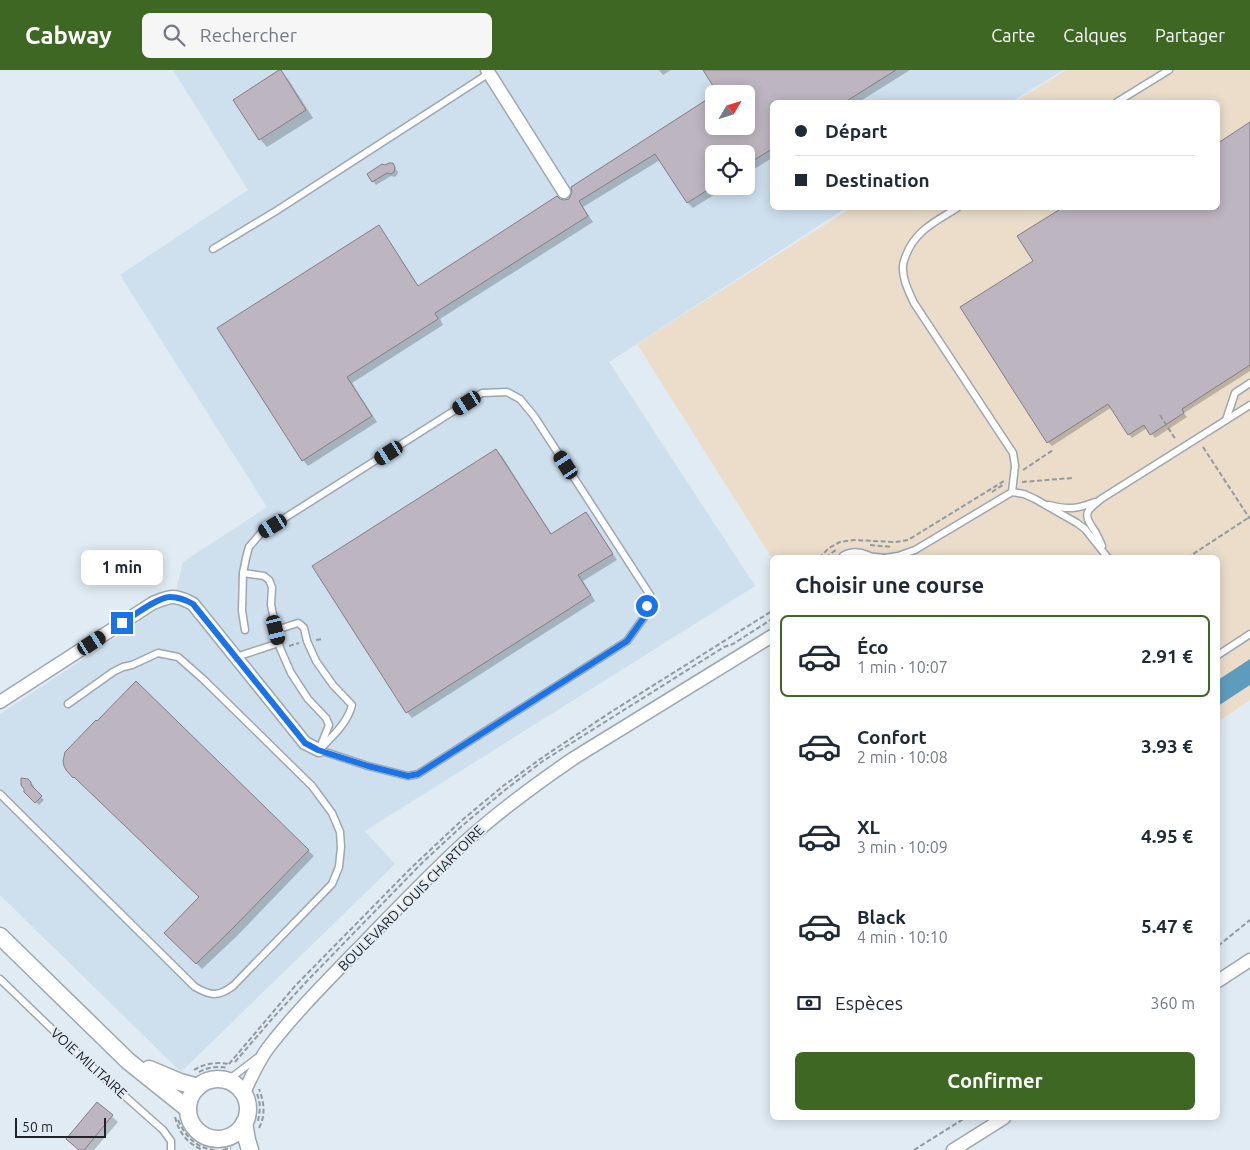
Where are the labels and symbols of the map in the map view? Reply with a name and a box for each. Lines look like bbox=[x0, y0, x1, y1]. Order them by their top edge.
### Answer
north arrow bbox=[705, 85, 755, 135]
car bbox=[450, 389, 483, 417]
car bbox=[372, 439, 405, 467]
car bbox=[551, 448, 580, 482]
car bbox=[256, 512, 289, 540]
callout: 1 min bbox=[81, 550, 163, 586]
route start bbox=[636, 595, 658, 617]
route end bbox=[111, 612, 133, 634]
car bbox=[265, 614, 286, 646]
car bbox=[75, 629, 108, 657]
street label: BOULEVARD LOUIS CHARTOIRE bbox=[335, 822, 487, 974]
street label: VOIE MILITAIRE bbox=[48, 1025, 130, 1101]
scale bar bbox=[15, 1115, 106, 1138]

